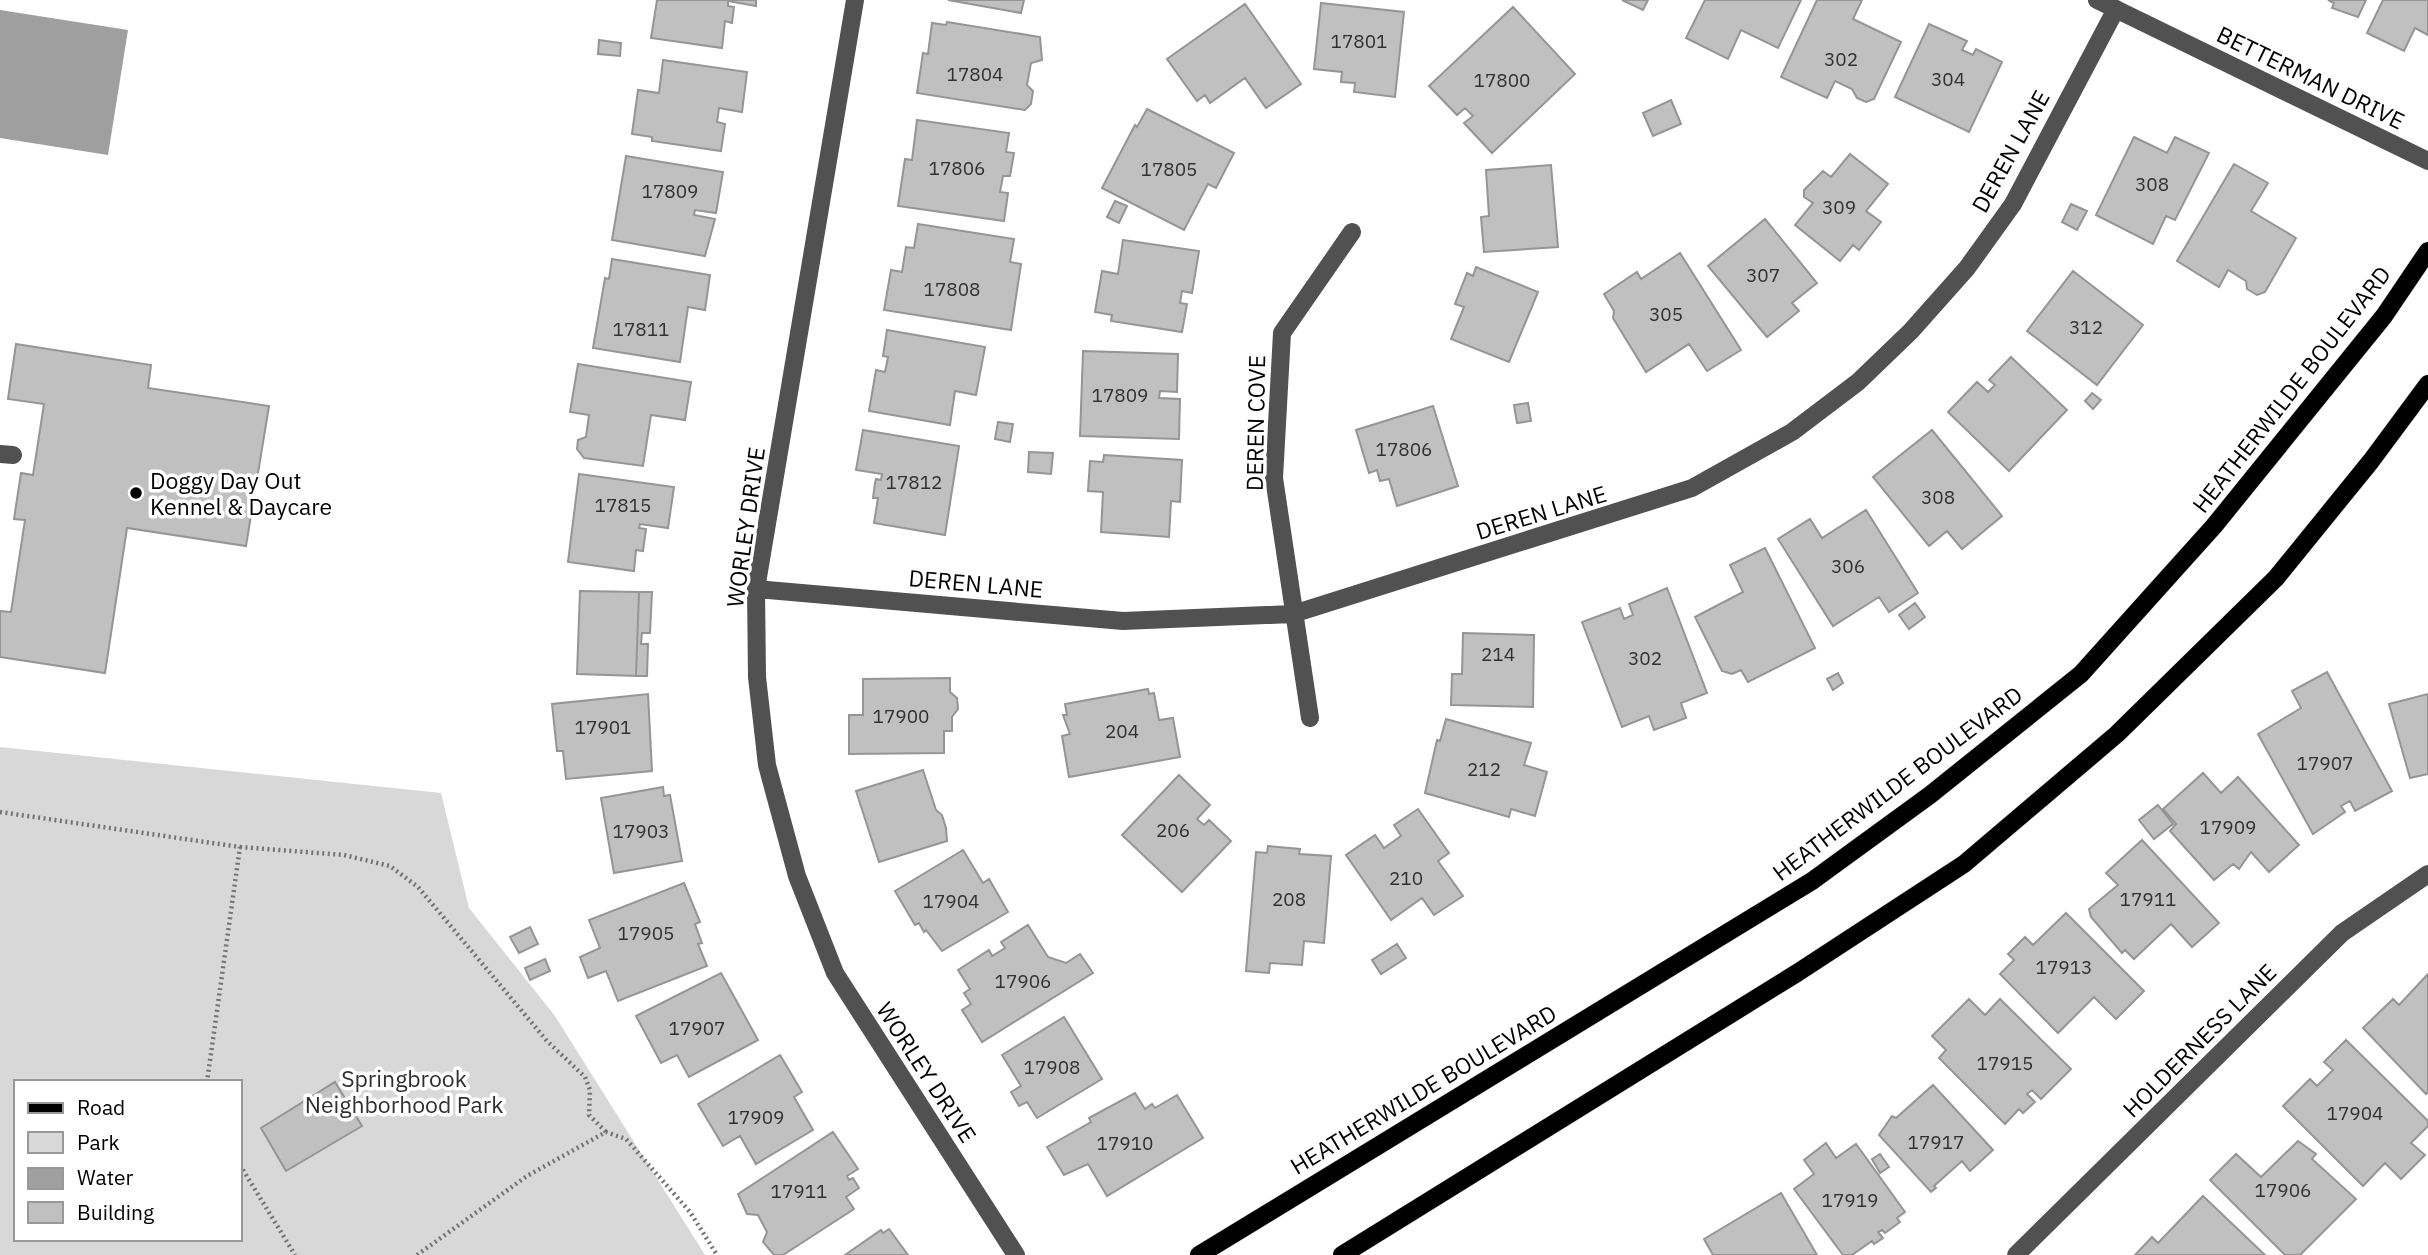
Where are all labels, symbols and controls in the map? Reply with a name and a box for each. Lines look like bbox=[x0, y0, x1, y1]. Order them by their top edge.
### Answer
street label: BETTERMAN DRIVE bbox=[2212, 19, 2410, 135]
house number: 17801 bbox=[1330, 29, 1388, 53]
house number: 302 bbox=[1824, 47, 1858, 71]
house number: 17804 bbox=[946, 62, 1004, 86]
house number: 304 bbox=[1931, 67, 1965, 91]
house number: 17800 bbox=[1473, 68, 1531, 92]
street label: DEREN LANE bbox=[1964, 85, 2056, 217]
house number: 17806 bbox=[928, 156, 986, 180]
house number: 17805 bbox=[1140, 157, 1198, 181]
house number: 308 bbox=[2135, 172, 2169, 196]
house number: 17809 bbox=[641, 179, 699, 203]
house number: 309 bbox=[1822, 195, 1856, 219]
street label: HEATHERWILDE BOULEVARD bbox=[2185, 259, 2397, 519]
house number: 307 bbox=[1746, 263, 1780, 287]
house number: 17808 bbox=[923, 277, 981, 301]
house number: 305 bbox=[1649, 302, 1683, 326]
house number: 312 bbox=[2069, 315, 2103, 339]
house number: 17811 bbox=[612, 317, 670, 341]
street label: DEREN COVE bbox=[1239, 355, 1271, 491]
house number: 17809 bbox=[1091, 383, 1149, 407]
house number: 17806 bbox=[1375, 437, 1433, 461]
street label: WORLEY DRIVE bbox=[719, 445, 771, 609]
place label: Doggy Day Out Kennel & Daycare bbox=[150, 465, 332, 521]
house number: 17812 bbox=[885, 470, 943, 494]
street label: DEREN LANE bbox=[1472, 478, 1610, 546]
marker: Doggy Day Out Kennel & Daycare bbox=[128, 485, 144, 501]
house number: 308 bbox=[1921, 485, 1955, 509]
house number: 17815 bbox=[594, 493, 652, 517]
house number: 306 bbox=[1831, 554, 1865, 578]
street label: DEREN LANE bbox=[907, 562, 1045, 604]
house number: 214 bbox=[1481, 642, 1515, 666]
house number: 302 bbox=[1628, 646, 1662, 670]
street label: HEATHERWILDE BOULEVARD bbox=[1766, 679, 2028, 887]
house number: 17900 bbox=[872, 704, 930, 728]
house number: 17901 bbox=[574, 715, 632, 739]
house number: 204 bbox=[1105, 719, 1139, 743]
house number: 17907 bbox=[2296, 751, 2354, 775]
house number: 212 bbox=[1467, 757, 1501, 781]
house number: 17909 bbox=[2199, 815, 2257, 839]
house number: 206 bbox=[1156, 818, 1190, 842]
house number: 17903 bbox=[612, 819, 670, 843]
house number: 210 bbox=[1389, 866, 1423, 890]
house number: 208 bbox=[1272, 887, 1306, 911]
house number: 17911 bbox=[2119, 887, 2177, 911]
house number: 17904 bbox=[922, 889, 980, 913]
house number: 17905 bbox=[617, 921, 675, 945]
house number: 17913 bbox=[2035, 955, 2093, 979]
street label: HOLDERNESS LANE bbox=[2116, 957, 2282, 1123]
house number: 17906 bbox=[994, 969, 1052, 993]
street label: WORLEY DRIVE bbox=[870, 996, 984, 1148]
street label: HEATHERWILDE BOULEVARD bbox=[1284, 998, 1562, 1180]
house number: 17907 bbox=[668, 1016, 726, 1040]
house number: 17915 bbox=[1976, 1051, 2034, 1075]
house number: 17908 bbox=[1023, 1055, 1081, 1079]
park label: Springbrook Neighborhood Park bbox=[305, 1063, 503, 1119]
legend bbox=[14, 1080, 242, 1241]
text: Road bbox=[77, 1093, 125, 1121]
house number: 17904 bbox=[2326, 1101, 2384, 1125]
house number: 17909 bbox=[727, 1105, 785, 1129]
text: Park bbox=[77, 1128, 120, 1156]
house number: 17917 bbox=[1907, 1130, 1965, 1154]
house number: 17910 bbox=[1096, 1131, 1154, 1155]
text: Water bbox=[77, 1163, 134, 1191]
house number: 17906 bbox=[2254, 1178, 2312, 1202]
house number: 17911 bbox=[770, 1179, 828, 1203]
house number: 17919 bbox=[1821, 1188, 1879, 1212]
text: Building bbox=[77, 1198, 154, 1226]

